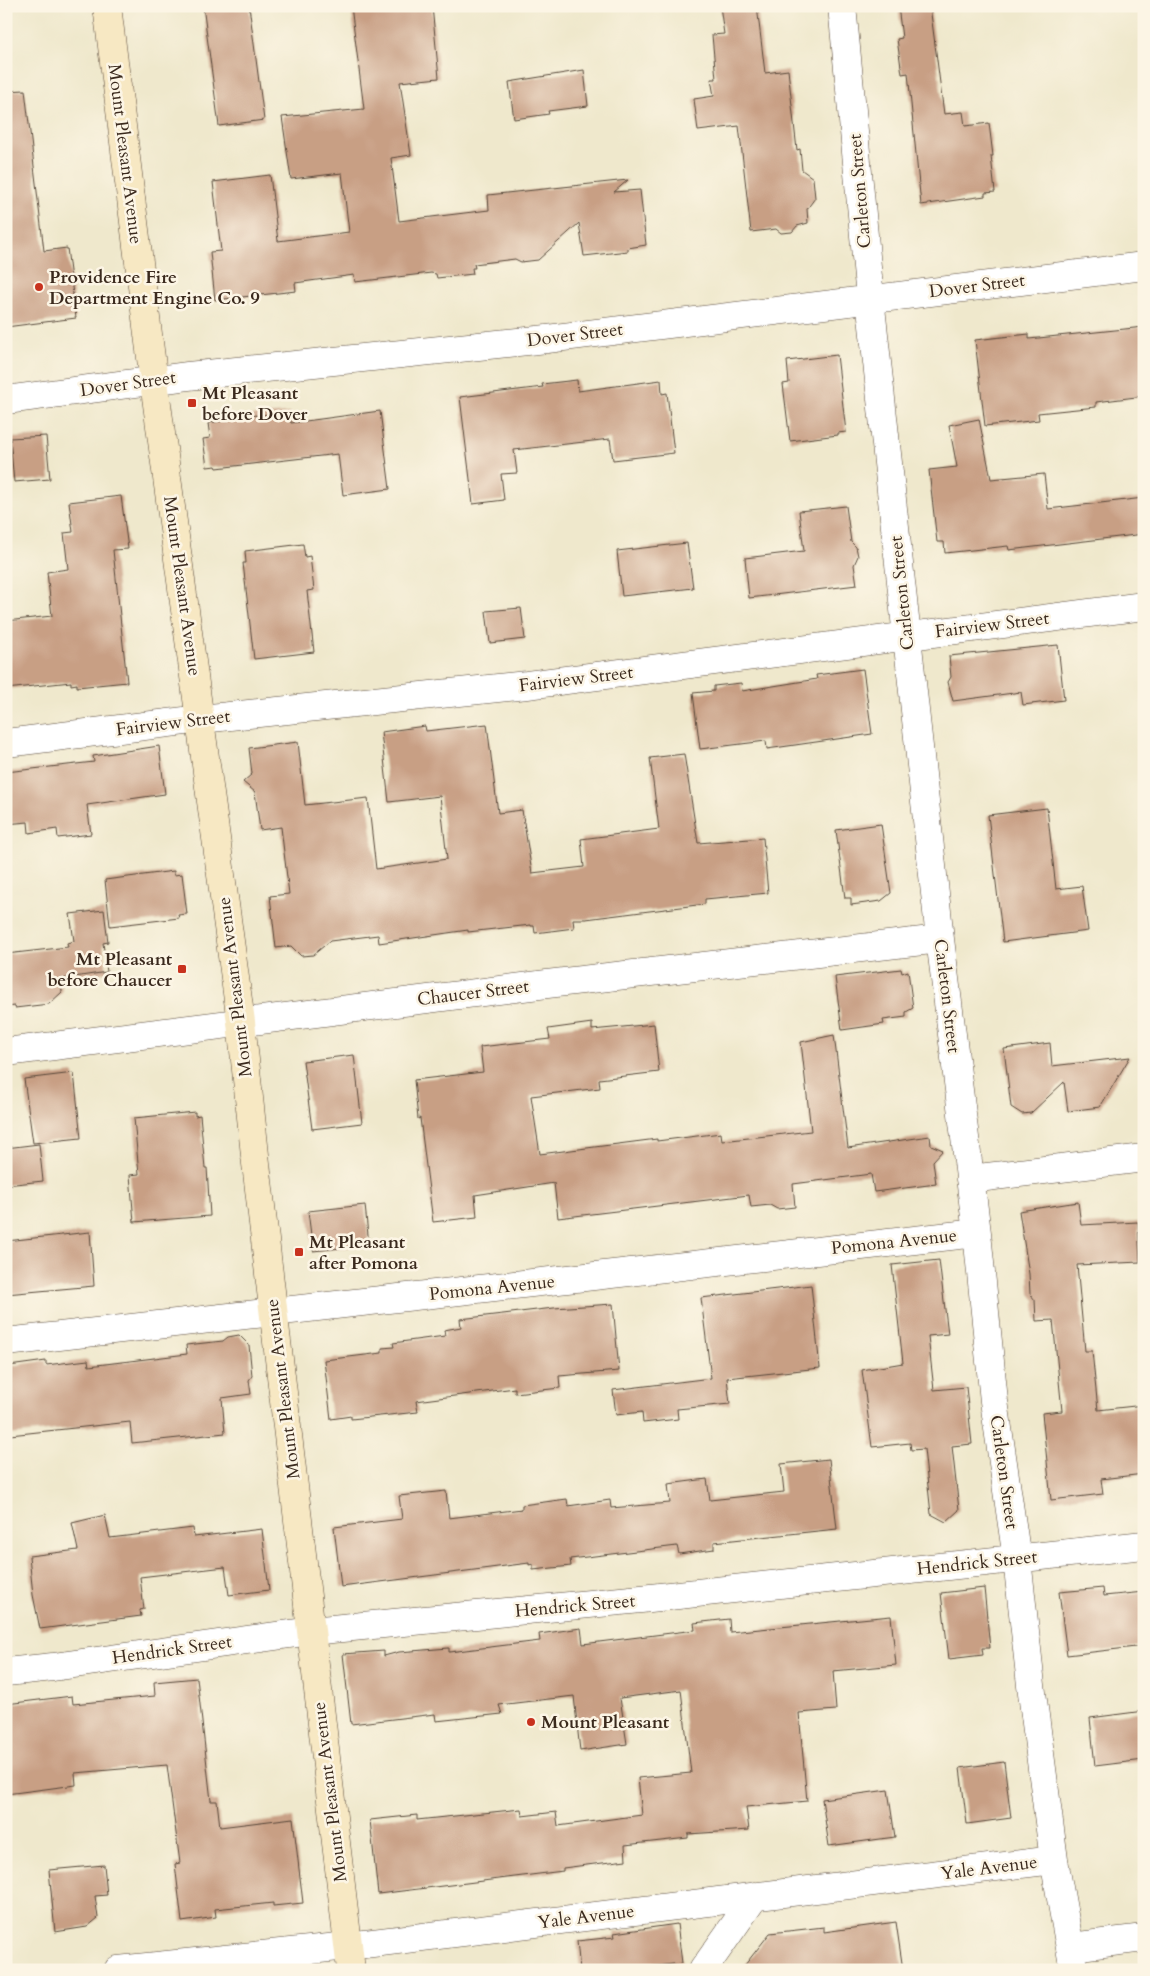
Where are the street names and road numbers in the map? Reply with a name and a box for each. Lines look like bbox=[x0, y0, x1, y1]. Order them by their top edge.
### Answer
street label: Mount Pleasant Avenue bbox=[102, 62, 148, 246]
street label: Carleton Street bbox=[843, 132, 877, 249]
street label: Dover Street bbox=[928, 268, 1027, 304]
street label: Dover Street bbox=[526, 317, 625, 353]
street label: Dover Street bbox=[79, 365, 178, 403]
street label: Mount Pleasant Avenue bbox=[157, 494, 207, 678]
street label: Carleton Street bbox=[884, 534, 920, 651]
street label: Fairview Street bbox=[934, 606, 1051, 644]
street label: Fairview Street bbox=[518, 660, 635, 698]
street label: Fairview Street bbox=[115, 704, 232, 742]
street label: Mount Pleasant Avenue bbox=[212, 895, 258, 1079]
street label: Carleton Street bbox=[928, 938, 966, 1055]
street label: Chaucer Street bbox=[416, 974, 531, 1012]
street label: Pomona Avenue bbox=[830, 1223, 958, 1261]
street label: Pomona Avenue bbox=[428, 1269, 556, 1307]
street label: Mount Pleasant Avenue bbox=[260, 1297, 306, 1481]
street label: Carleton Street bbox=[984, 1413, 1024, 1531]
street label: Hendrick Street bbox=[916, 1544, 1039, 1582]
street label: Hendrick Street bbox=[514, 1588, 636, 1624]
street label: Hendrick Street bbox=[111, 1629, 234, 1671]
street label: Mount Pleasant Avenue bbox=[307, 1700, 353, 1884]
street label: Yale Avenue bbox=[939, 1850, 1039, 1886]
street label: Yale Avenue bbox=[536, 1899, 636, 1935]

